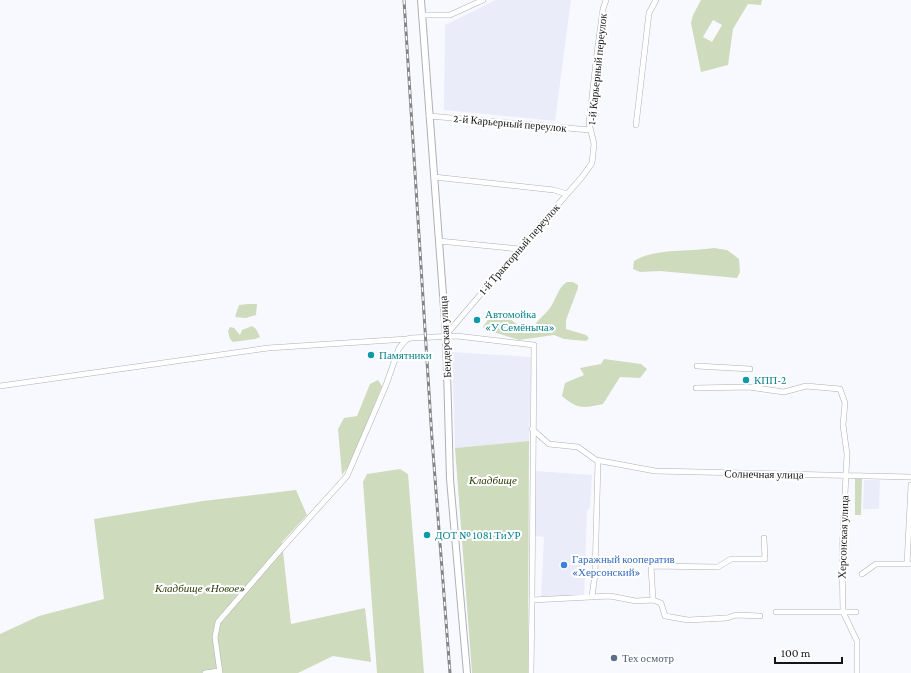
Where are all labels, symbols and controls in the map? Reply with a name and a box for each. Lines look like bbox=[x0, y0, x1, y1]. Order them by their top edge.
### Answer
street label: 1-й Карьерный переулок bbox=[585, 12, 609, 125]
street label: 2-й Карьерный переулок bbox=[453, 112, 568, 134]
street label: 1-й Тракторный переулок bbox=[476, 201, 562, 297]
street label: Бендерская улица bbox=[437, 295, 453, 378]
place label: Автомойка «У Семёныча» bbox=[485, 308, 555, 333]
marker: Автомойка «У Семёныча» bbox=[472, 315, 482, 325]
place label: Памятники bbox=[379, 349, 432, 361]
marker: Памятники bbox=[366, 350, 376, 360]
place label: КПП-2 bbox=[754, 374, 786, 386]
marker: КПП-2 bbox=[741, 375, 751, 385]
street label: Солнечная улица bbox=[724, 467, 804, 481]
park label: Кладбище bbox=[468, 474, 517, 486]
street label: Херсонская улица bbox=[836, 495, 850, 579]
place label: ДОТ № 1081 ТиУР bbox=[435, 529, 521, 541]
marker: ДОТ № 1081 ТиУР bbox=[422, 530, 432, 540]
place label: Гаражный кооператив «Херсонский» bbox=[572, 553, 675, 578]
marker: Гаражный кооператив «Херсонский» bbox=[559, 560, 569, 570]
park label: Кладбище «Новое» bbox=[154, 582, 245, 594]
scale bar bbox=[775, 639, 842, 665]
text: 100 m bbox=[781, 646, 811, 660]
place label: Тех осмотр bbox=[622, 652, 675, 664]
marker: Тех осмотр bbox=[609, 653, 619, 663]

